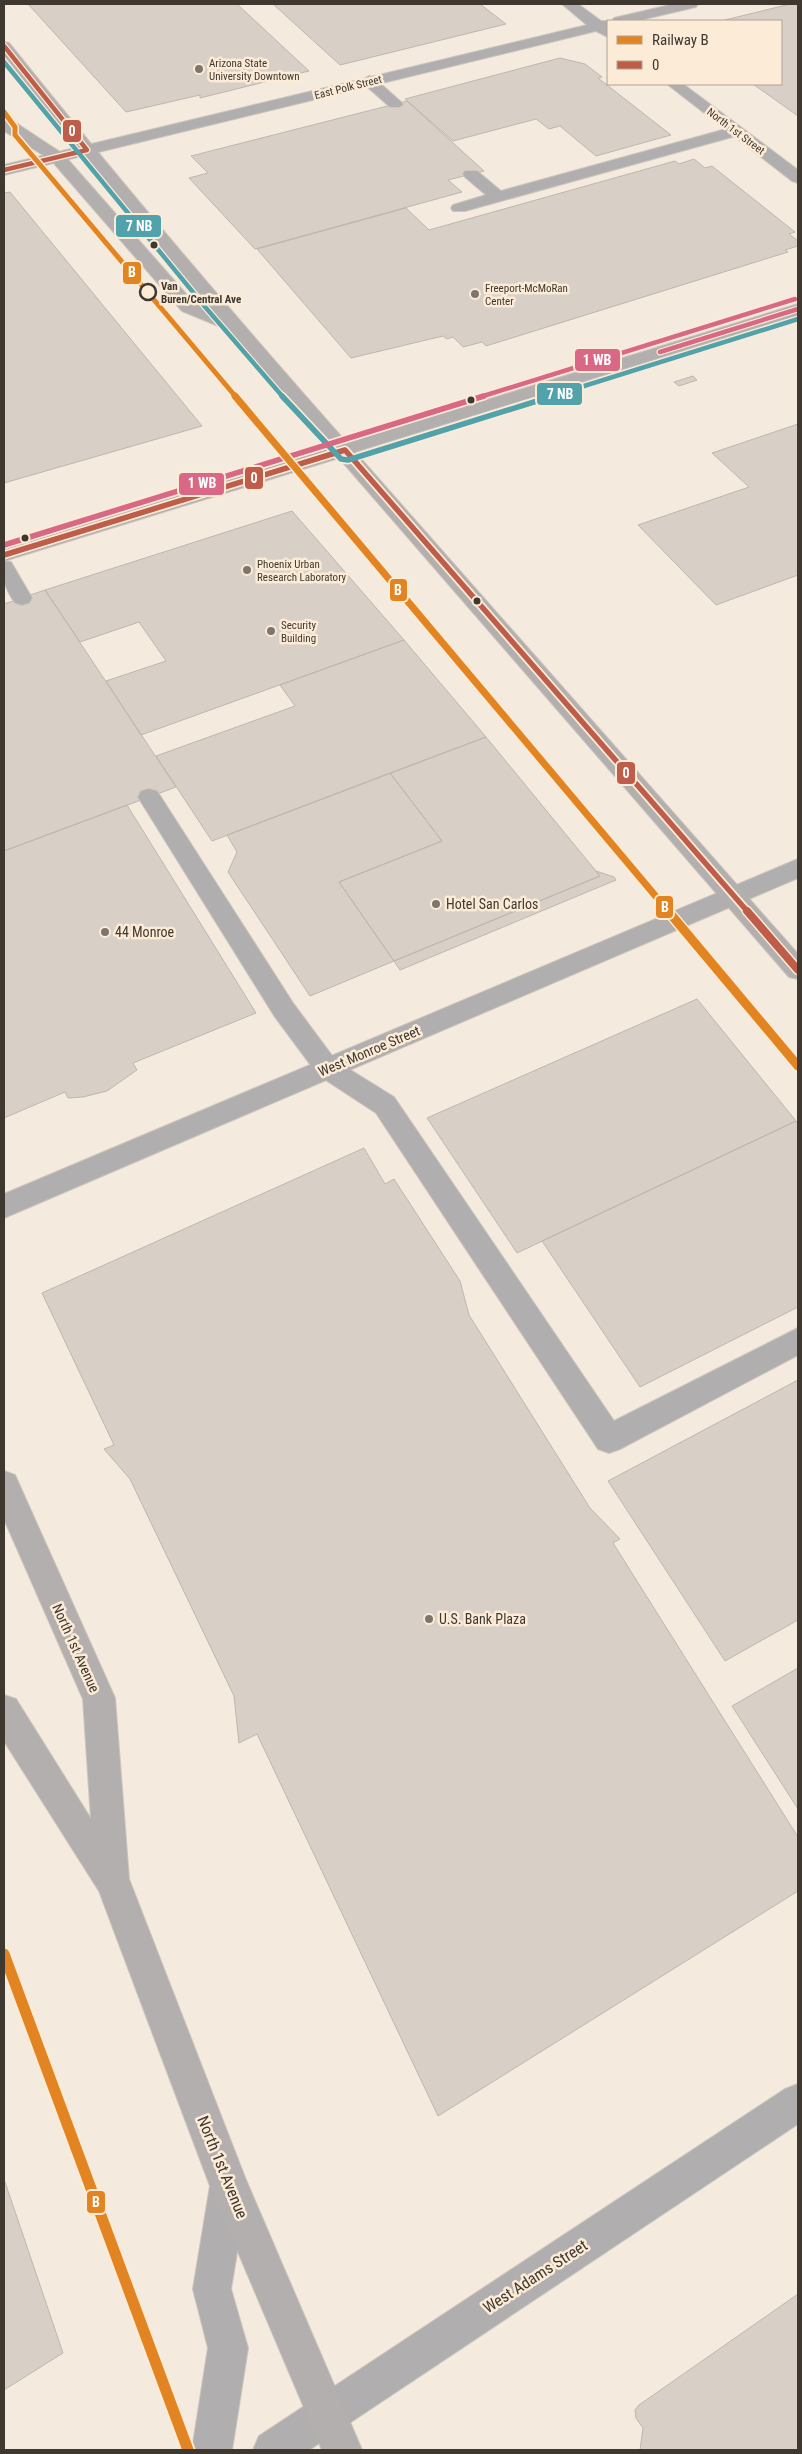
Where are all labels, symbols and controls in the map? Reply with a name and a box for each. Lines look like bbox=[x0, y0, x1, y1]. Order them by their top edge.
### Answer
legend bbox=[607, 20, 782, 85]
text: Railway B bbox=[652, 31, 709, 49]
text: 0 bbox=[652, 56, 659, 74]
place label: Arizona State University Downtown bbox=[209, 57, 300, 83]
marker: Arizona State University Downtown bbox=[193, 63, 205, 75]
street label: East Polk Street bbox=[313, 73, 383, 102]
street label: North 1st Street bbox=[704, 105, 767, 157]
line badge: 0 bbox=[62, 119, 82, 143]
text: 0 bbox=[68, 123, 76, 139]
line badge: 7 NB bbox=[115, 214, 162, 238]
text: 7 NB bbox=[126, 218, 153, 234]
unlabelled marker bbox=[149, 240, 159, 250]
line badge: B bbox=[122, 261, 142, 285]
text: B bbox=[128, 264, 136, 280]
place label: Van Buren/Central Ave bbox=[161, 280, 241, 306]
place label: Freeport-McMoRan Center bbox=[485, 282, 568, 308]
marker: Van Buren/Central Ave bbox=[139, 283, 157, 301]
marker: Freeport-McMoRan Center bbox=[469, 288, 481, 300]
line badge: 1 WB bbox=[574, 348, 621, 372]
text: 1 WB bbox=[583, 352, 611, 368]
line badge: 7 NB bbox=[536, 382, 583, 406]
text: 7 NB bbox=[547, 386, 574, 402]
unlabelled marker bbox=[466, 395, 476, 405]
line badge: 0 bbox=[244, 466, 264, 490]
text: 0 bbox=[250, 470, 258, 486]
line badge: 1 WB bbox=[178, 472, 225, 496]
text: 1 WB bbox=[188, 475, 216, 491]
unlabelled marker bbox=[20, 533, 30, 543]
place label: Phoenix Urban Research Laboratory bbox=[257, 558, 347, 584]
marker: Phoenix Urban Research Laboratory bbox=[241, 564, 253, 576]
line badge: B bbox=[389, 578, 408, 602]
text: B bbox=[394, 582, 402, 598]
unlabelled marker bbox=[472, 596, 482, 606]
place label: Security Building bbox=[281, 619, 316, 645]
marker: Security Building bbox=[265, 625, 277, 637]
line badge: 0 bbox=[616, 761, 636, 785]
text: 0 bbox=[622, 765, 630, 781]
line badge: B bbox=[655, 895, 674, 919]
place label: Hotel San Carlos bbox=[446, 896, 538, 912]
marker: Hotel San Carlos bbox=[430, 898, 442, 910]
text: B bbox=[661, 899, 669, 915]
place label: 44 Monroe bbox=[115, 924, 175, 940]
marker: 44 Monroe bbox=[99, 926, 111, 938]
street label: West Monroe Street bbox=[316, 1022, 422, 1080]
street label: North 1st Avenue bbox=[49, 1601, 103, 1695]
place label: U.S. Bank Plaza bbox=[439, 1611, 526, 1627]
marker: U.S. Bank Plaza bbox=[423, 1613, 435, 1625]
street label: North 1st Avenue bbox=[193, 2113, 252, 2221]
line badge: B bbox=[86, 2190, 106, 2214]
text: B bbox=[92, 2194, 100, 2210]
street label: West Adams Street bbox=[480, 2235, 591, 2317]

